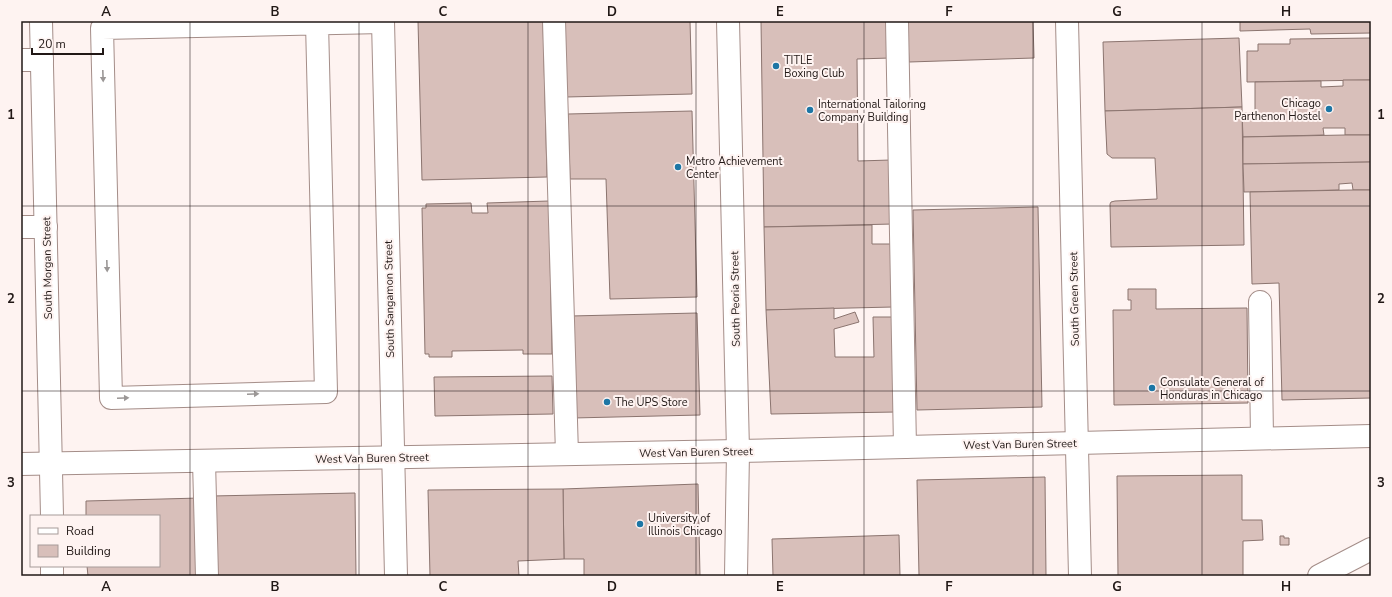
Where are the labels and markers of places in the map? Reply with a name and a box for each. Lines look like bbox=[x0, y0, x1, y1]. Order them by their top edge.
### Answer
place label: TITLE Boxing Club bbox=[784, 53, 845, 81]
marker: TITLE Boxing Club bbox=[771, 61, 781, 71]
place label: Chicago Parthenon Hostel bbox=[1234, 96, 1322, 124]
place label: International Tailoring Company Building bbox=[818, 97, 926, 125]
marker: Chicago Parthenon Hostel bbox=[1324, 104, 1334, 114]
marker: International Tailoring Company Building bbox=[805, 105, 815, 115]
place label: Metro Achievement Center bbox=[686, 154, 783, 182]
marker: Metro Achievement Center bbox=[673, 162, 683, 172]
place label: Consulate General of Honduras in Chicago bbox=[1160, 375, 1264, 403]
marker: Consulate General of Honduras in Chicago bbox=[1147, 383, 1157, 393]
place label: The UPS Store bbox=[615, 395, 688, 410]
marker: The UPS Store bbox=[602, 397, 612, 407]
place label: University of Illinois Chicago bbox=[648, 511, 723, 539]
marker: University of Illinois Chicago bbox=[635, 519, 645, 529]

